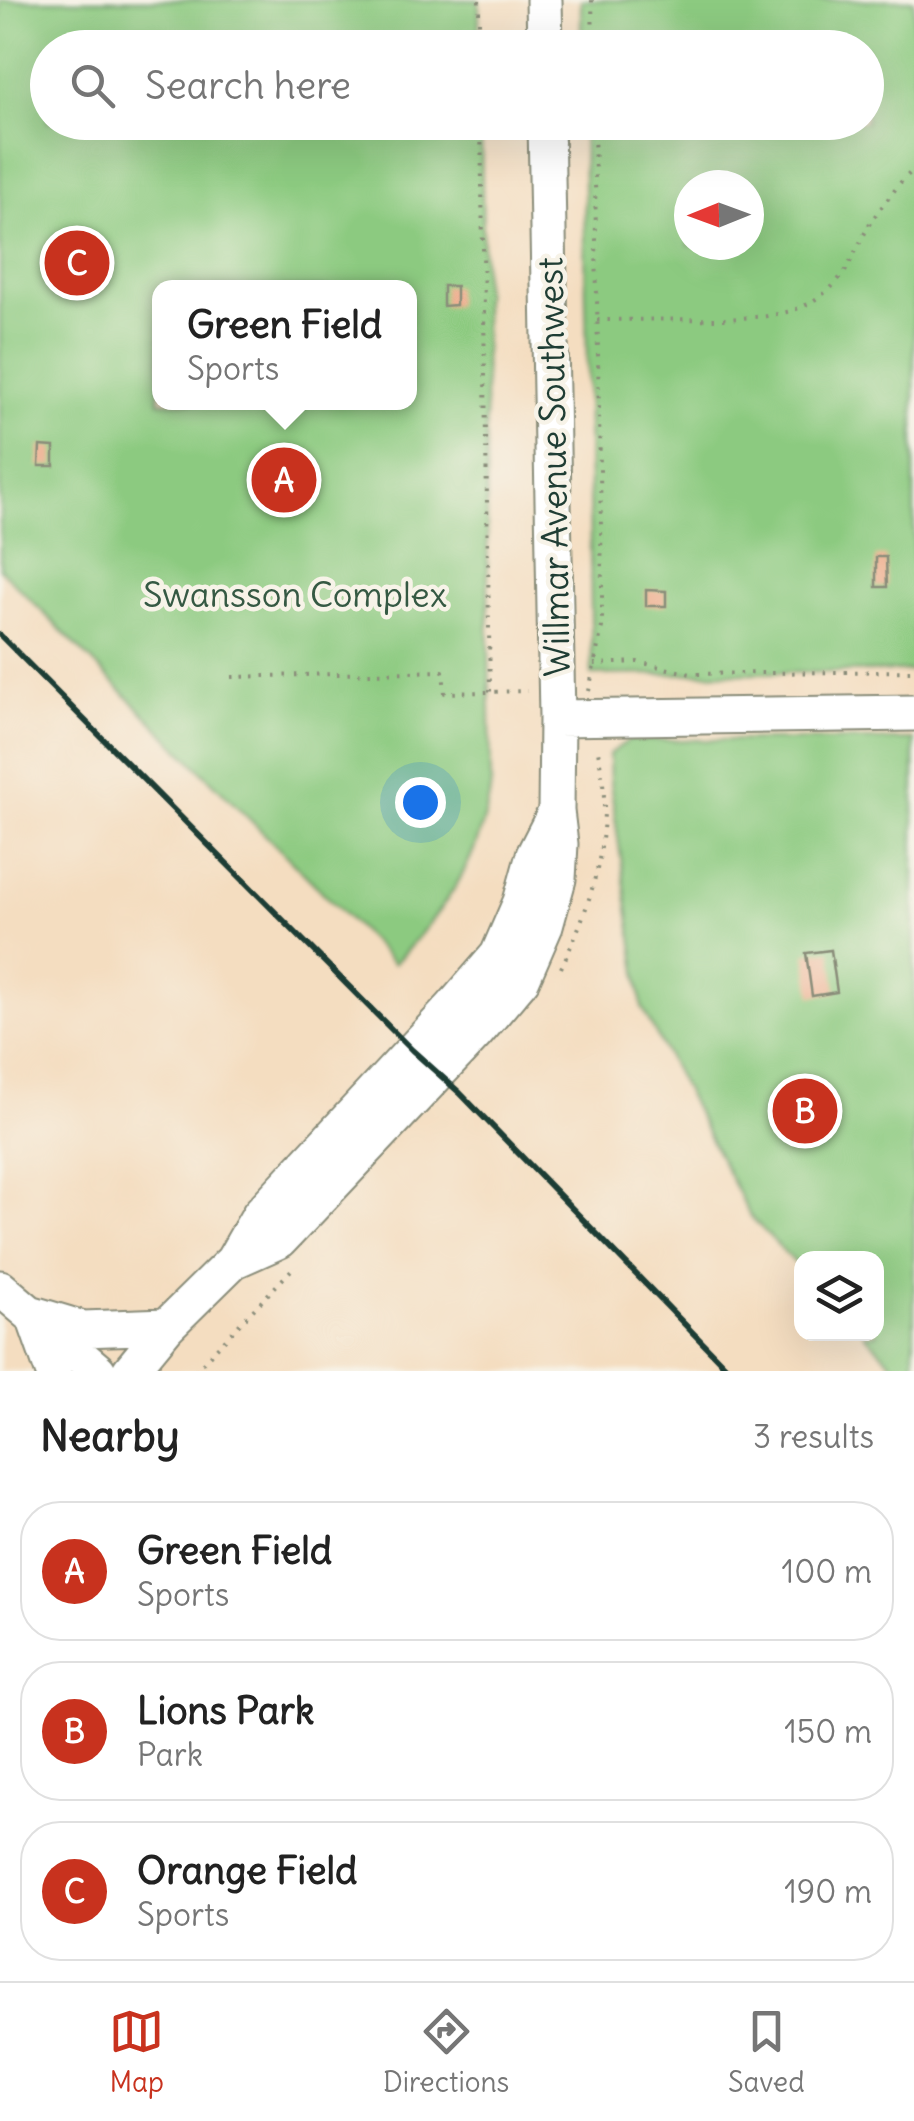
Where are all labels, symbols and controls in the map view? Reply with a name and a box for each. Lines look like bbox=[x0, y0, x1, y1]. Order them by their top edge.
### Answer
search box bbox=[30, 30, 884, 140]
icon: search bbox=[65, 58, 120, 113]
text: Search here bbox=[145, 62, 351, 109]
north arrow bbox=[674, 170, 764, 260]
pin: C bbox=[44, 226, 110, 300]
street label: Willmar Avenue Southwest bbox=[527, 257, 579, 677]
popup bbox=[152, 280, 417, 410]
text: Green Field bbox=[187, 301, 382, 348]
text: Sports bbox=[187, 348, 279, 389]
pin: A bbox=[252, 442, 316, 518]
park label: Swansson Complex bbox=[143, 572, 447, 616]
your location bbox=[395, 777, 446, 828]
pin: B bbox=[772, 1074, 838, 1148]
map controls bbox=[794, 1251, 884, 1341]
button: layers bbox=[794, 1251, 884, 1341]
text: Nearby bbox=[40, 1410, 179, 1462]
text: 3 results bbox=[753, 1416, 874, 1457]
text: Green Field bbox=[137, 1527, 332, 1574]
text: A bbox=[64, 1551, 85, 1592]
text: 100 m bbox=[782, 1551, 872, 1592]
text: Sports bbox=[137, 1574, 229, 1615]
text: Lions Park bbox=[137, 1687, 314, 1734]
text: B bbox=[64, 1711, 85, 1752]
text: 150 m bbox=[784, 1711, 872, 1752]
text: Park bbox=[137, 1734, 203, 1775]
text: Orange Field bbox=[137, 1847, 357, 1894]
text: C bbox=[64, 1871, 85, 1912]
text: 190 m bbox=[784, 1871, 872, 1912]
text: Sports bbox=[137, 1894, 229, 1935]
tab: Map bbox=[109, 2004, 164, 2100]
tab: Directions bbox=[383, 2004, 509, 2100]
tab: Saved bbox=[728, 2004, 805, 2100]

